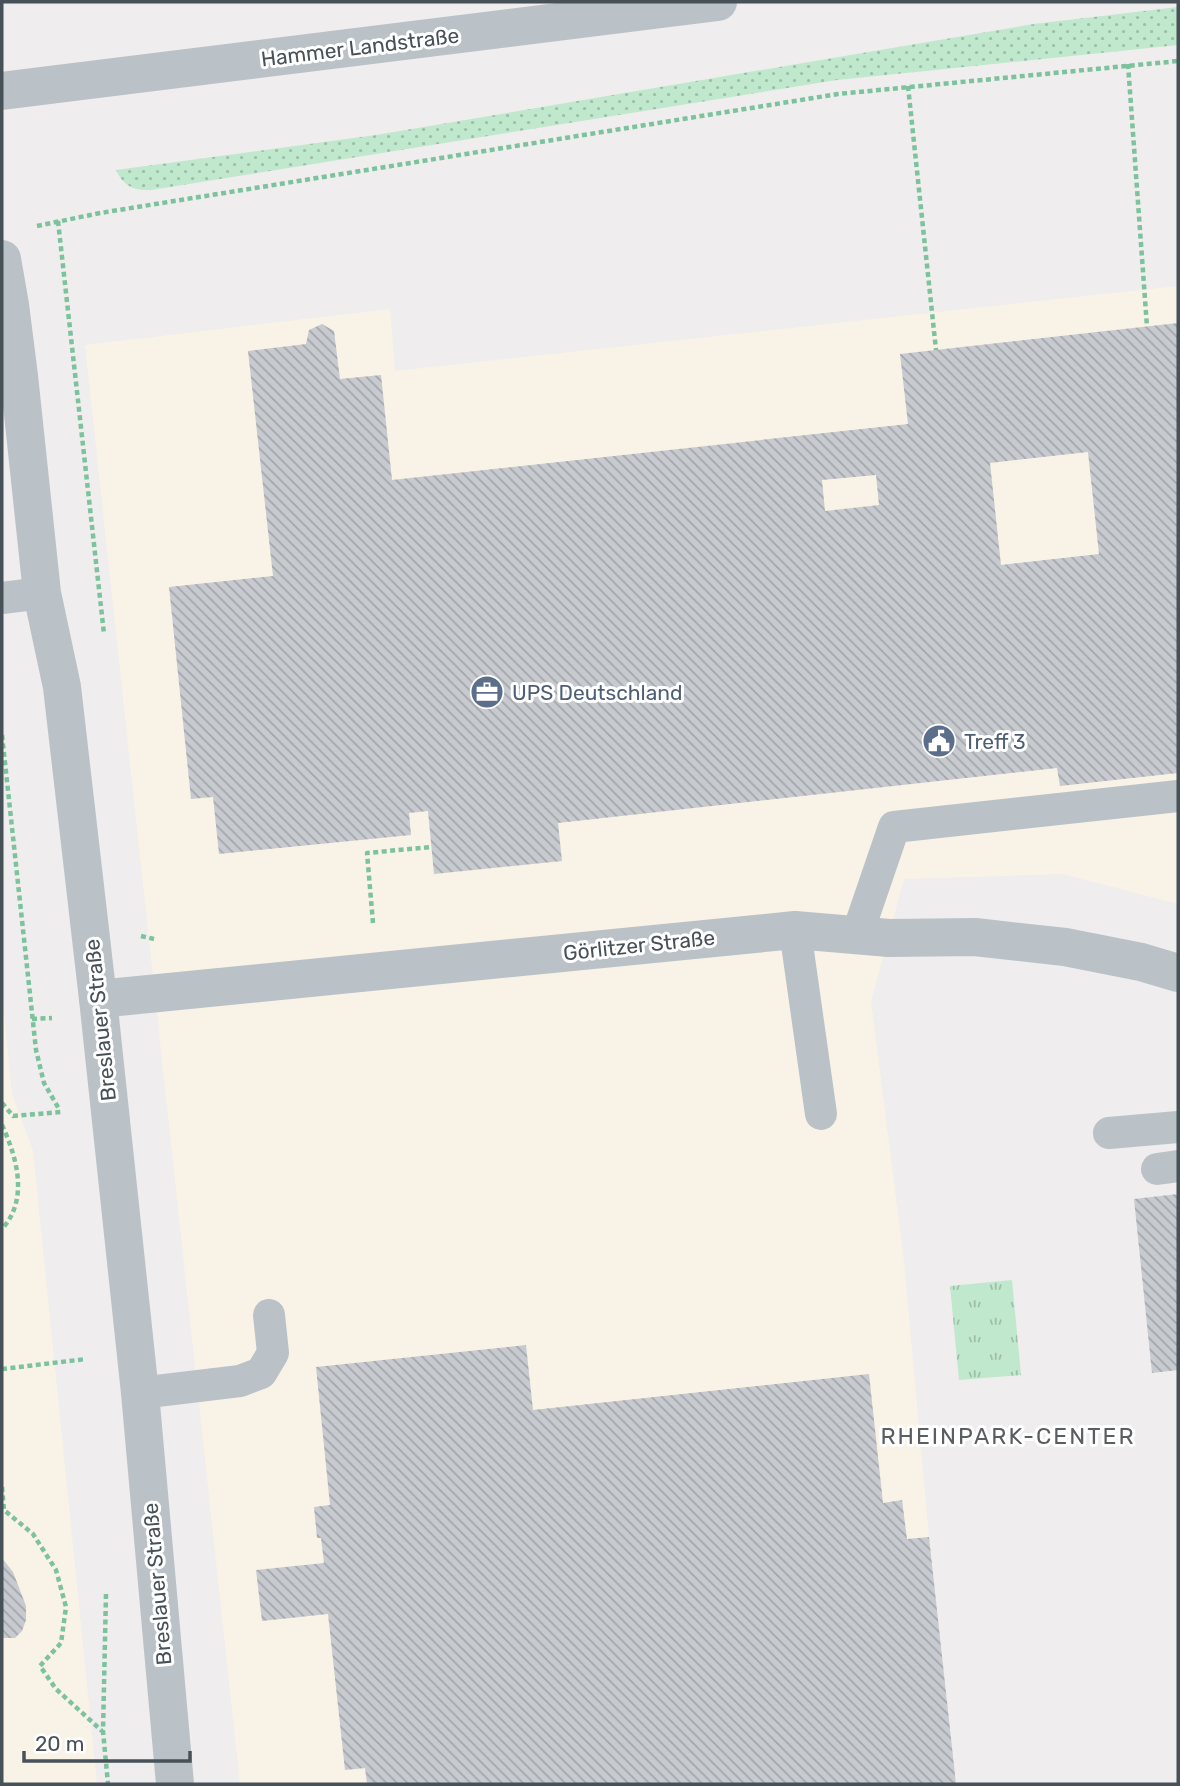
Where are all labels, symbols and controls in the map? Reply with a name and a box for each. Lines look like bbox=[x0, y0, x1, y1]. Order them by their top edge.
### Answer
street label: Hammer Landstraße bbox=[260, 22, 460, 72]
office icon: UPS Deutschland bbox=[468, 673, 506, 711]
place label: UPS Deutschland bbox=[512, 680, 683, 705]
public building icon: Treff 3 bbox=[920, 722, 958, 760]
place label: Treff 3 bbox=[964, 729, 1026, 754]
street label: Görlitzer Straße bbox=[562, 925, 716, 965]
street label: Breslauer Straße bbox=[79, 938, 121, 1102]
district label: RHEINPARK-CENTER bbox=[880, 1422, 1136, 1450]
street label: Breslauer Straße bbox=[137, 1502, 177, 1666]
scale bar bbox=[24, 1720, 191, 1764]
text: 20 m bbox=[35, 1731, 84, 1756]

